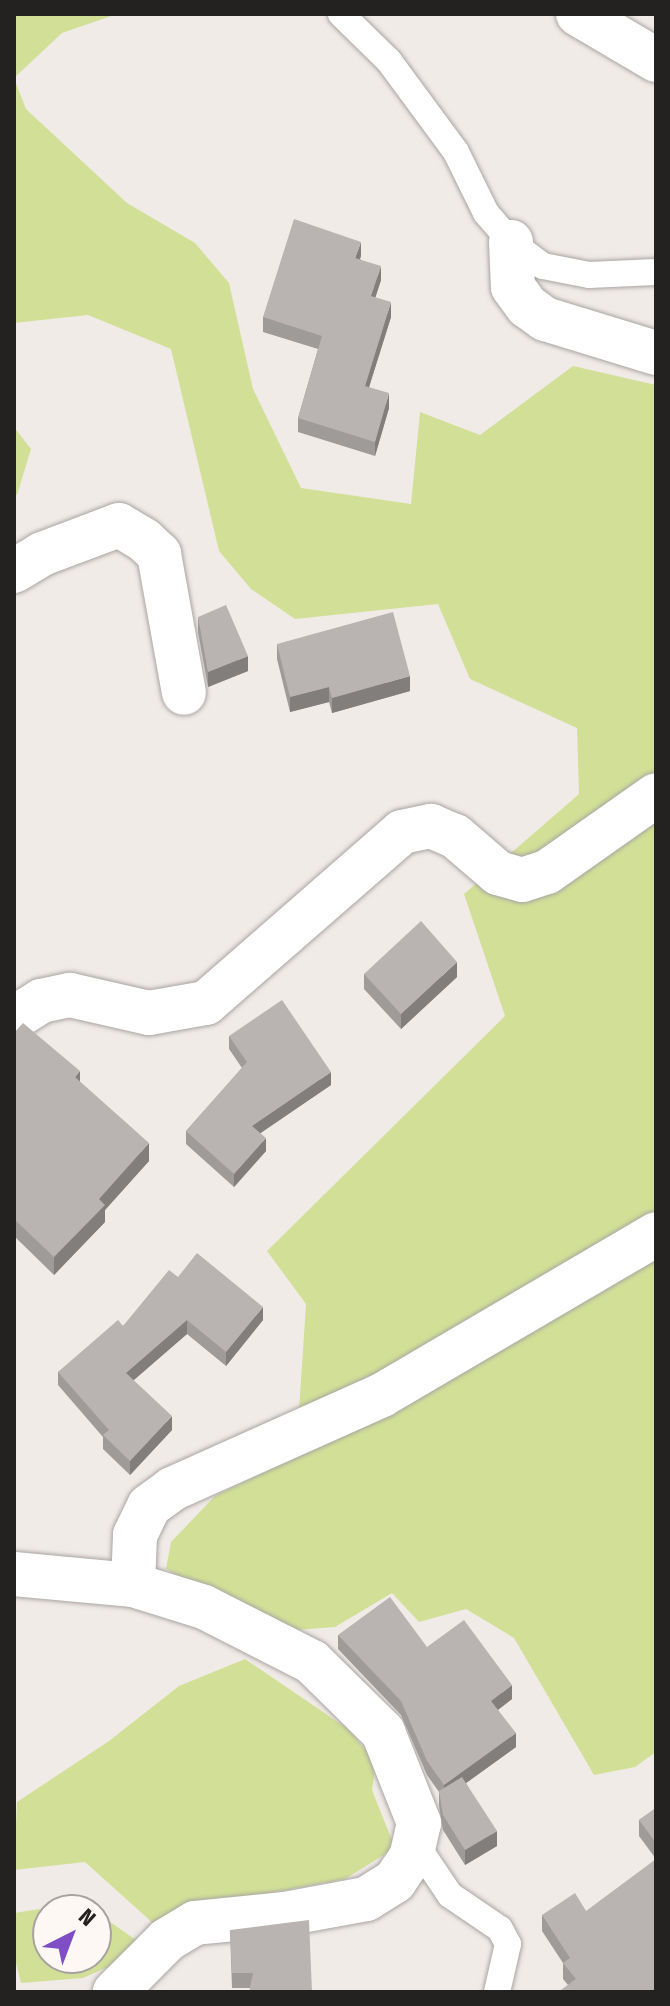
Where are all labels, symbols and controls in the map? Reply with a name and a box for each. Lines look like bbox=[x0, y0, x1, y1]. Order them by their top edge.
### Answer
north arrow bbox=[32, 1894, 112, 1974]
text: N bbox=[73, 1903, 101, 1932]

